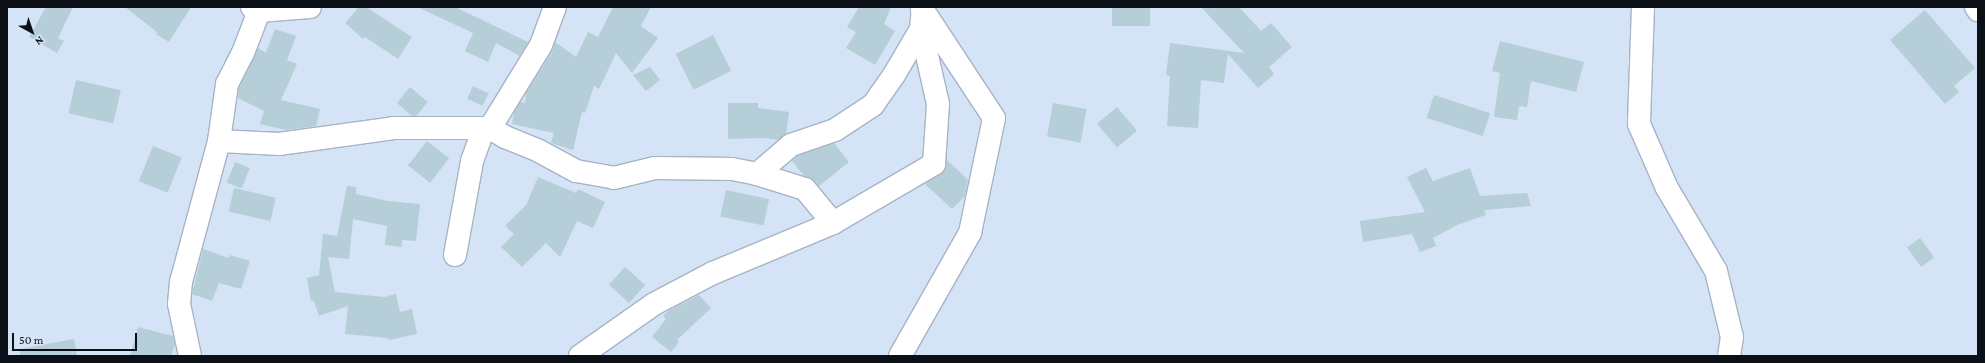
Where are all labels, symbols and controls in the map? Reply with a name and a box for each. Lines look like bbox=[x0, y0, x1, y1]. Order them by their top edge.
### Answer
north arrow bbox=[12, 12, 52, 52]
text: N bbox=[33, 34, 46, 48]
scale bar bbox=[14, 325, 139, 351]
text: 50 m bbox=[19, 333, 43, 347]

